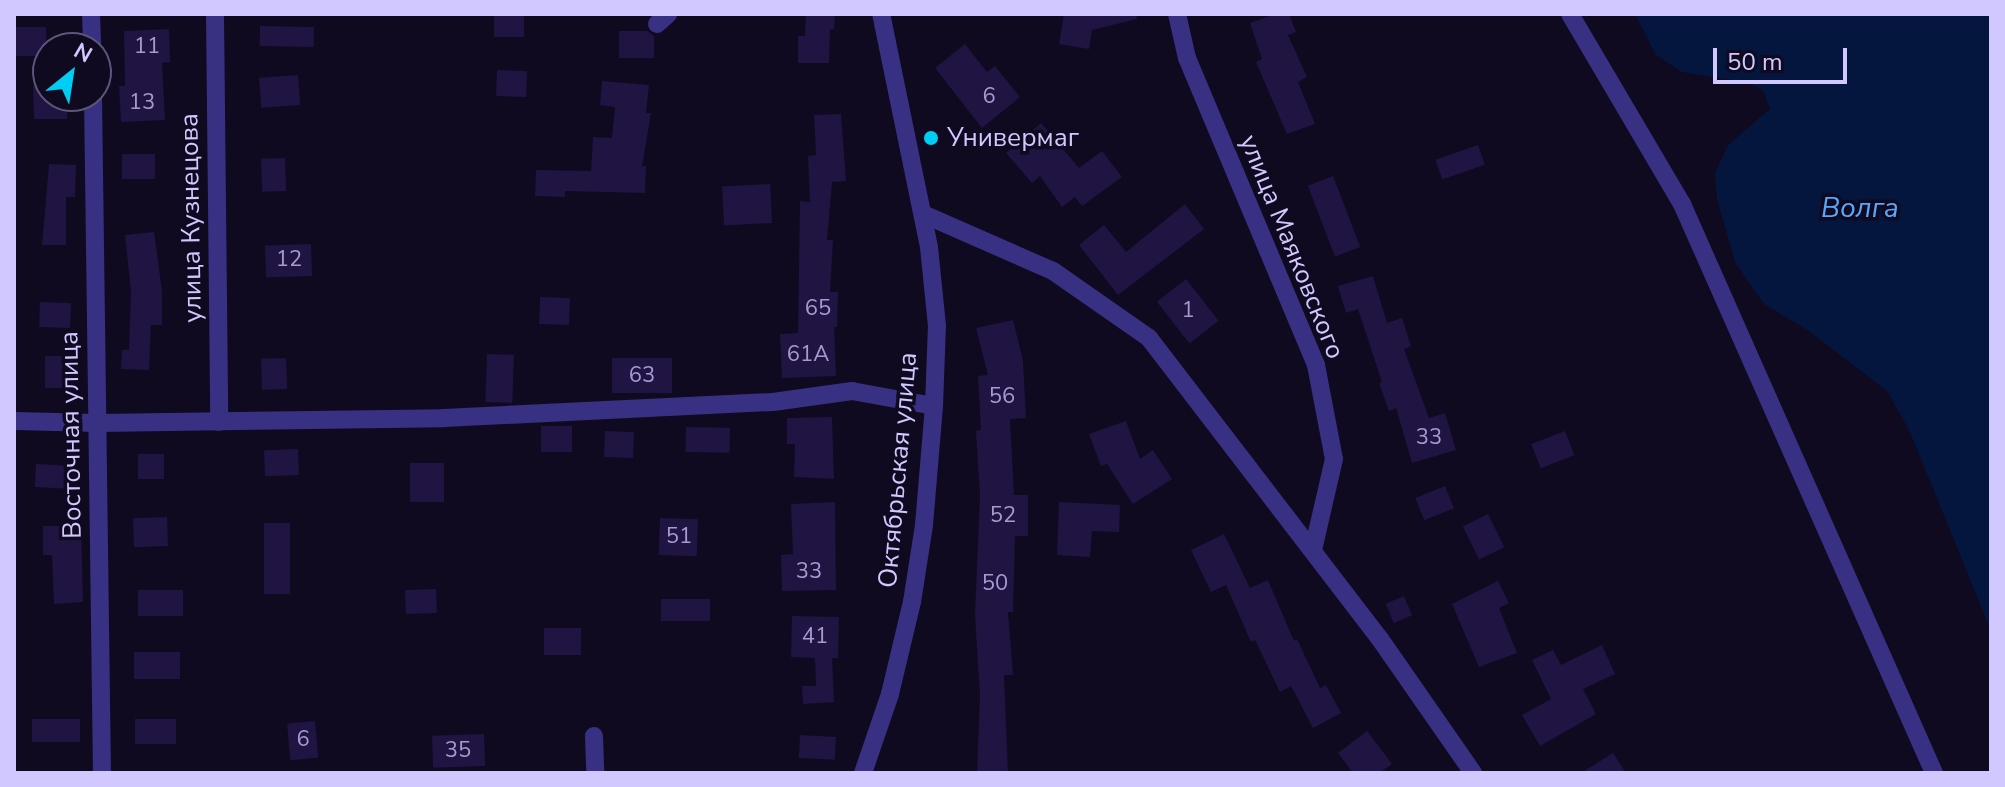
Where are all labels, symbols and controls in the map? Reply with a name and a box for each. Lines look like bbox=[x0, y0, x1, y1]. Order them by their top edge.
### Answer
north arrow bbox=[32, 32, 112, 112]
scale bar bbox=[1717, 32, 1851, 82]
house number: 11 bbox=[134, 34, 160, 60]
text: N bbox=[68, 36, 98, 70]
text: 50 m bbox=[1727, 46, 1783, 78]
house number: 6 bbox=[982, 84, 996, 110]
house number: 13 bbox=[129, 90, 155, 116]
street label: улица Кузнецова bbox=[174, 113, 208, 323]
place label: Универмаг bbox=[947, 122, 1079, 154]
marker: Универмаг bbox=[922, 129, 940, 147]
street label: улица Маяковского bbox=[1233, 130, 1351, 364]
water label: Волга bbox=[1821, 191, 1899, 225]
house number: 12 bbox=[276, 247, 302, 273]
house number: 65 bbox=[805, 296, 831, 322]
house number: 1 bbox=[1181, 298, 1195, 324]
street label: Восточная улица bbox=[54, 331, 88, 539]
house number: 61А bbox=[787, 342, 829, 368]
street label: Октябрьская улица bbox=[872, 351, 924, 589]
house number: 63 bbox=[629, 363, 655, 389]
house number: 56 bbox=[989, 384, 1015, 410]
house number: 33 bbox=[1416, 425, 1442, 451]
house number: 52 bbox=[990, 503, 1016, 529]
house number: 51 bbox=[666, 524, 692, 550]
house number: 33 bbox=[796, 559, 822, 585]
house number: 50 bbox=[982, 571, 1008, 597]
house number: 41 bbox=[802, 624, 828, 650]
house number: 6 bbox=[296, 727, 310, 753]
house number: 35 bbox=[445, 738, 471, 764]

